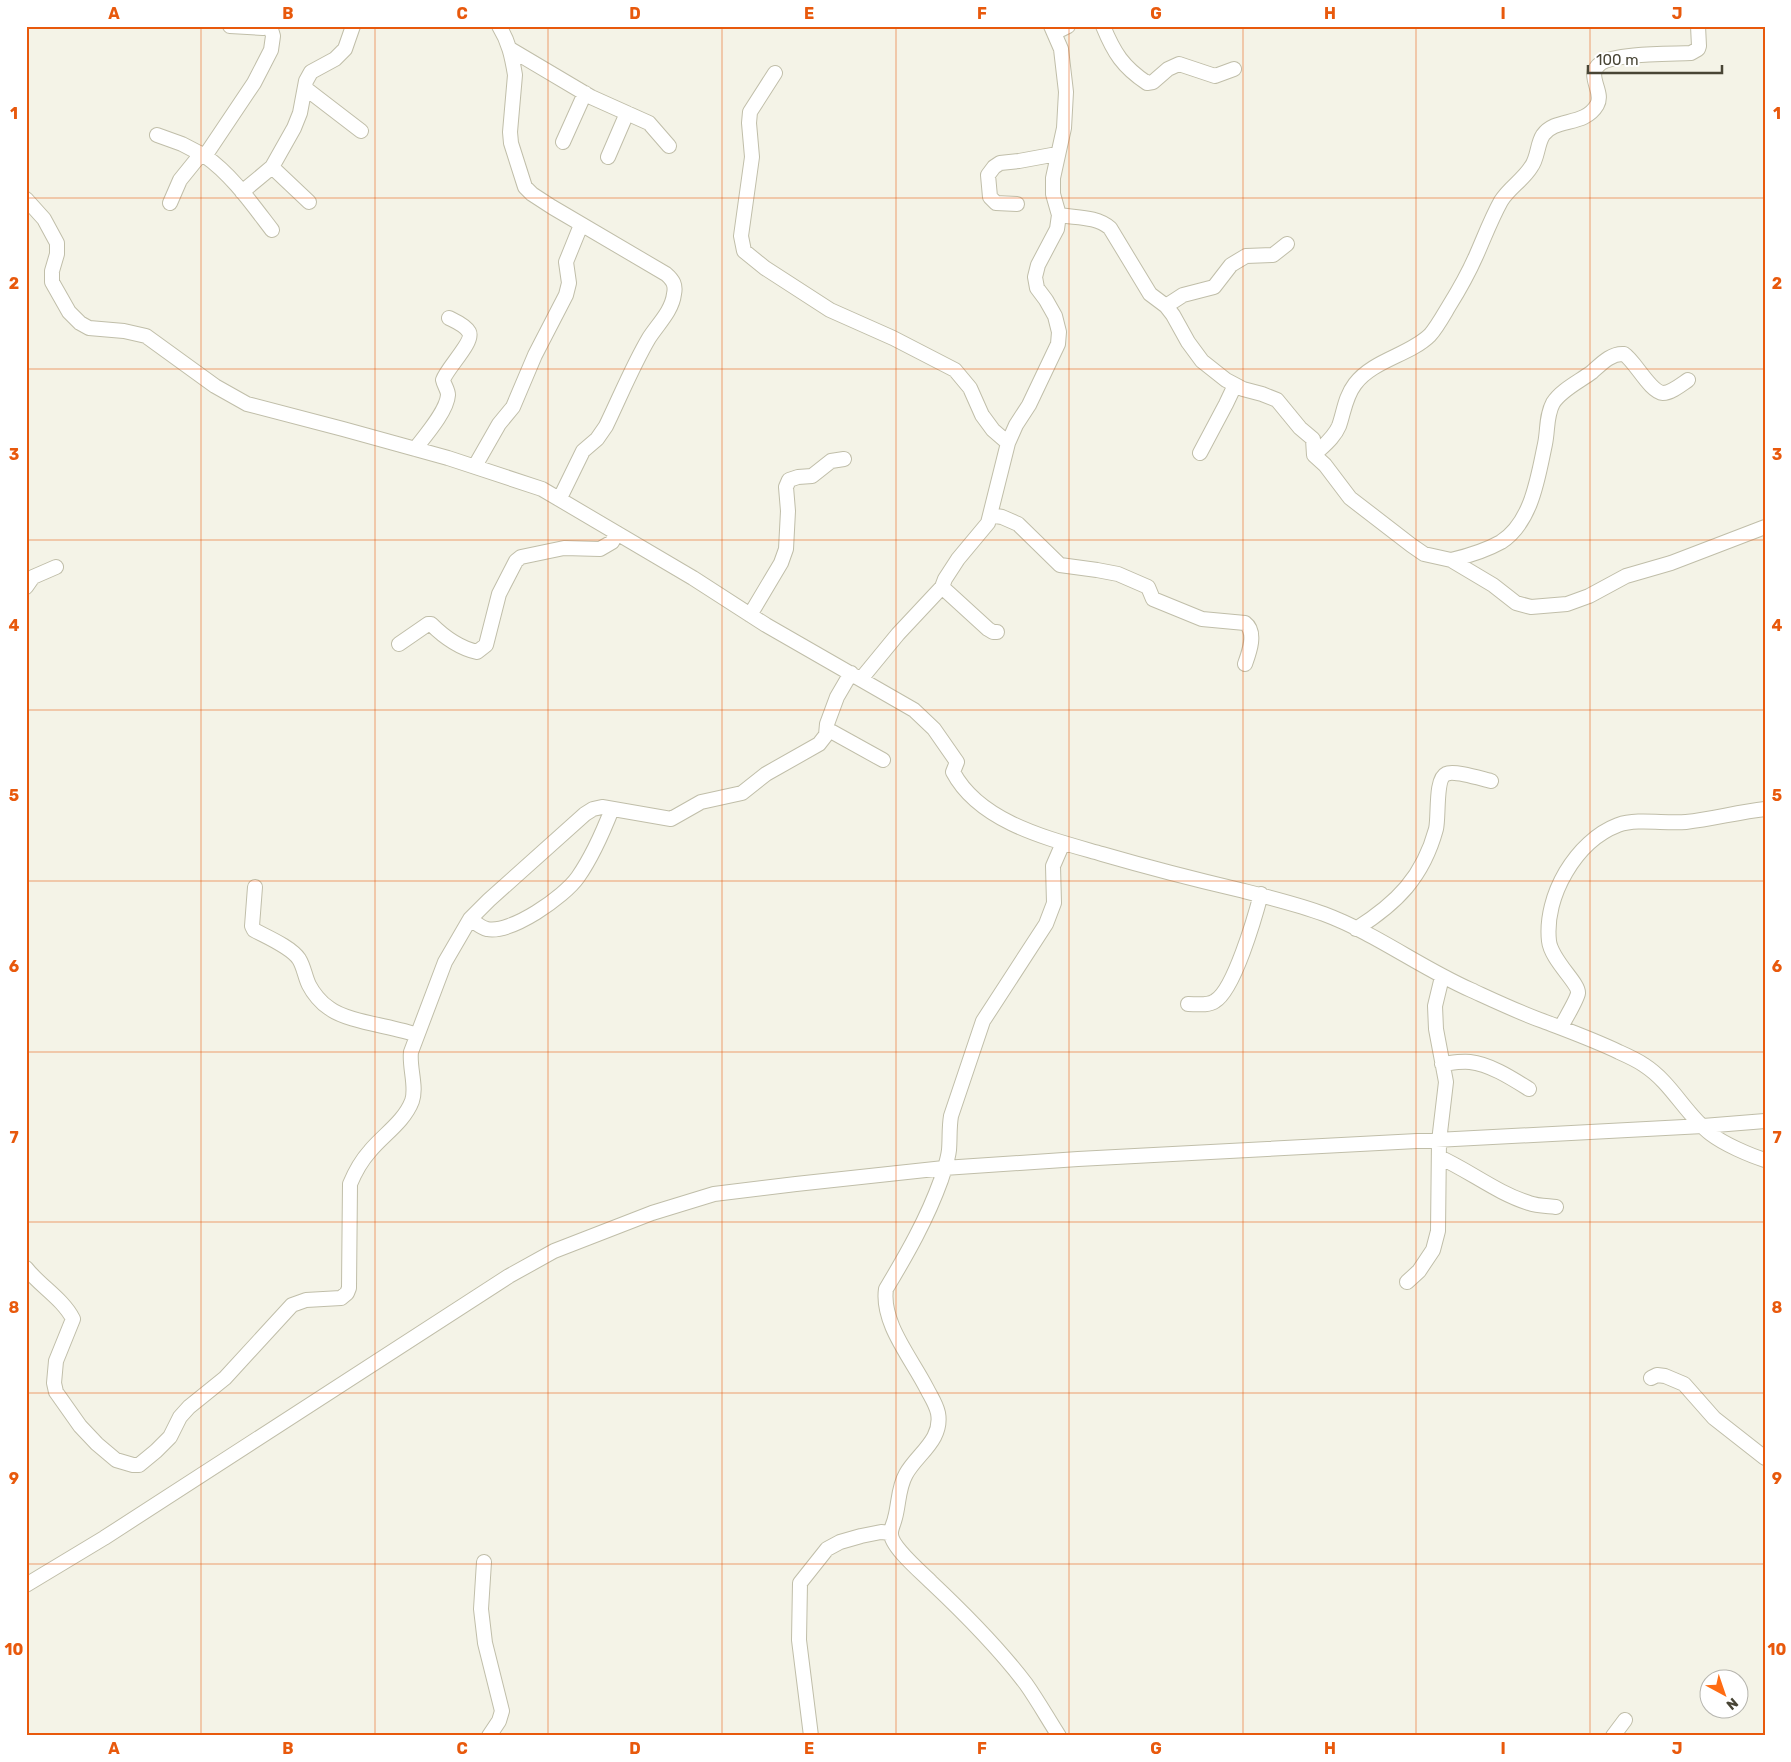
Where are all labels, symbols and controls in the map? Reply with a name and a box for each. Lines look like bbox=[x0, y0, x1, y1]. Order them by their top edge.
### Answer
text: A bbox=[108, 4, 120, 23]
text: B bbox=[282, 4, 294, 23]
text: C bbox=[456, 4, 468, 23]
text: D bbox=[629, 4, 641, 23]
text: E bbox=[804, 4, 814, 23]
text: F bbox=[977, 4, 987, 23]
text: G bbox=[1150, 4, 1162, 23]
text: H bbox=[1324, 4, 1336, 23]
text: I bbox=[1500, 4, 1506, 23]
text: J bbox=[1672, 4, 1682, 23]
scale bar bbox=[1588, 42, 1722, 74]
text: 100 m bbox=[1596, 51, 1638, 69]
text: 1 bbox=[10, 104, 18, 123]
text: 1 bbox=[1773, 104, 1781, 123]
text: 2 bbox=[9, 274, 19, 293]
text: 2 bbox=[1772, 274, 1782, 293]
text: 3 bbox=[9, 445, 19, 464]
text: 3 bbox=[1772, 445, 1782, 464]
text: 4 bbox=[9, 616, 20, 635]
text: 4 bbox=[1772, 616, 1783, 635]
text: 5 bbox=[9, 786, 19, 805]
text: 5 bbox=[1772, 786, 1782, 805]
text: 6 bbox=[9, 957, 19, 976]
text: 6 bbox=[1772, 957, 1782, 976]
text: 7 bbox=[9, 1128, 19, 1147]
text: 7 bbox=[1772, 1128, 1782, 1147]
text: 8 bbox=[9, 1298, 20, 1317]
text: 8 bbox=[1772, 1298, 1783, 1317]
text: 9 bbox=[9, 1469, 19, 1488]
text: 9 bbox=[1772, 1469, 1782, 1488]
text: 10 bbox=[5, 1640, 24, 1659]
text: 10 bbox=[1768, 1640, 1787, 1659]
north arrow bbox=[1698, 1670, 1748, 1720]
text: N bbox=[1723, 1694, 1741, 1713]
text: A bbox=[108, 1739, 120, 1758]
text: B bbox=[282, 1739, 294, 1758]
text: C bbox=[456, 1739, 468, 1758]
text: D bbox=[629, 1739, 641, 1758]
text: E bbox=[804, 1739, 814, 1758]
text: F bbox=[977, 1739, 987, 1758]
text: G bbox=[1150, 1739, 1162, 1758]
text: H bbox=[1324, 1739, 1336, 1758]
text: I bbox=[1500, 1739, 1506, 1758]
text: J bbox=[1672, 1739, 1682, 1758]

